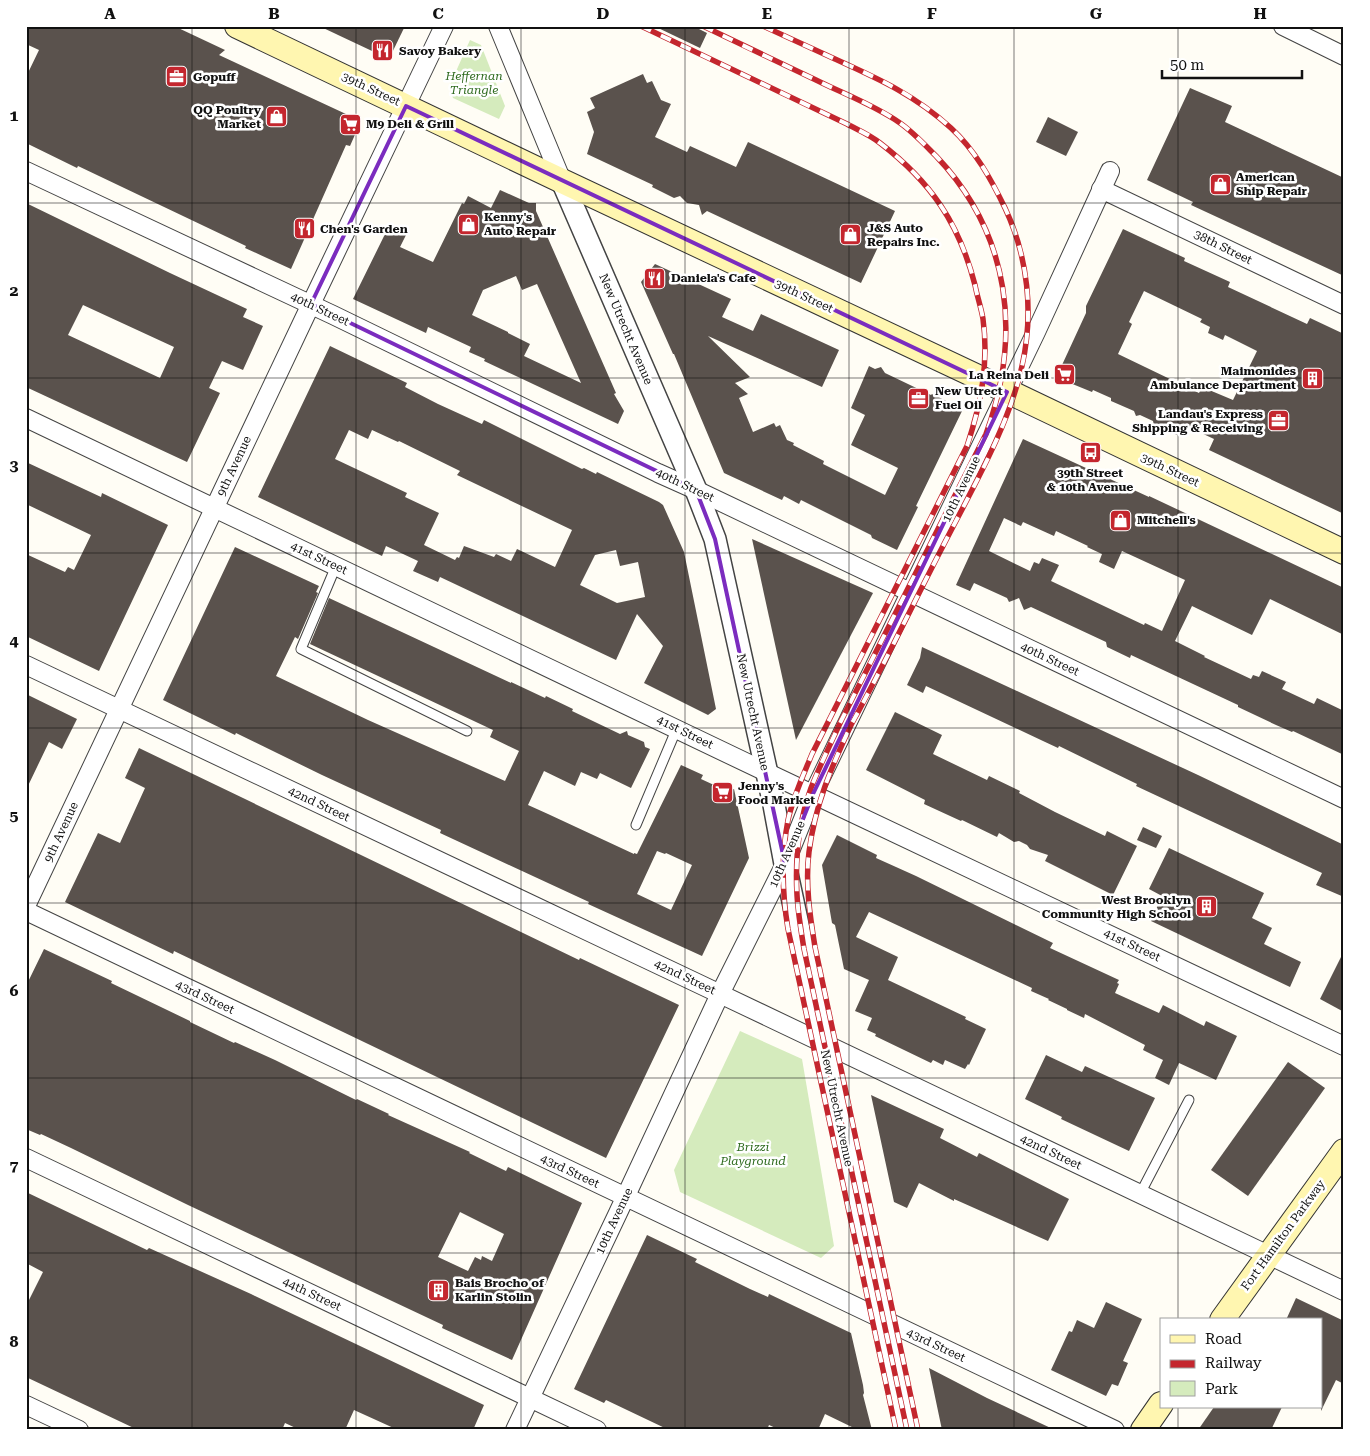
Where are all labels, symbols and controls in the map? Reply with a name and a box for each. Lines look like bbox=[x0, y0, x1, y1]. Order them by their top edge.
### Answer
text: A bbox=[104, 4, 116, 23]
text: B bbox=[268, 4, 280, 23]
text: C bbox=[432, 4, 444, 23]
text: D bbox=[597, 4, 610, 23]
text: E bbox=[762, 4, 772, 23]
text: F bbox=[927, 4, 937, 23]
text: G bbox=[1090, 4, 1103, 23]
text: H bbox=[1253, 4, 1267, 23]
restaurant icon: Savoy Bakery bbox=[371, 39, 395, 63]
place label: Savoy Bakery bbox=[399, 44, 482, 58]
scale bar bbox=[1162, 48, 1302, 80]
text: 50 m bbox=[1170, 56, 1205, 74]
office icon: Gopuff bbox=[165, 65, 189, 89]
street label: 39th Street bbox=[339, 69, 403, 109]
park label: Heffernan Triangle bbox=[444, 69, 503, 97]
place label: Gopuff bbox=[193, 70, 236, 84]
place label: QQ Poultry Market bbox=[193, 103, 262, 131]
shop icon: QQ Poultry Market bbox=[265, 105, 289, 129]
text: 1 bbox=[10, 106, 19, 125]
supermarket icon: M9 Deli & Grill bbox=[338, 112, 362, 136]
place label: M9 Deli & Grill bbox=[366, 117, 454, 131]
place label: American Ship Repair bbox=[1236, 170, 1307, 198]
shop icon: American Ship Repair bbox=[1208, 172, 1232, 196]
place label: Kenny's Auto Repair bbox=[484, 210, 557, 238]
shop icon: Kenny's Auto Repair bbox=[456, 212, 480, 236]
restaurant icon: Chen's Garden bbox=[292, 217, 316, 241]
place label: J&S Auto Repairs Inc. bbox=[867, 221, 940, 249]
place label: Chen's Garden bbox=[320, 222, 408, 236]
shop icon: J&S Auto Repairs Inc. bbox=[839, 223, 863, 247]
street label: 38th Street bbox=[1192, 227, 1255, 267]
restaurant icon: Daniela's Cafe bbox=[643, 266, 667, 290]
street label: New Utrecht Avenue bbox=[596, 271, 656, 387]
place label: Daniela's Cafe bbox=[671, 271, 756, 285]
street label: 39th Street bbox=[772, 276, 836, 316]
text: 2 bbox=[10, 281, 19, 300]
street label: 40th Street bbox=[288, 289, 352, 329]
supermarket icon: La Reina Deli bbox=[1053, 363, 1077, 387]
place label: Maimonides Ambulance Department bbox=[1150, 364, 1296, 392]
building icon: Maimonides Ambulance Department bbox=[1300, 366, 1324, 390]
place label: La Reina Deli bbox=[969, 368, 1049, 382]
place label: New Utrect Fuel Oil bbox=[935, 384, 1003, 412]
office icon: New Utrect Fuel Oil bbox=[907, 386, 931, 410]
place label: Landau's Express Shipping & Receiving bbox=[1132, 407, 1264, 435]
office icon: Landau's Express Shipping & Receiving bbox=[1267, 409, 1291, 433]
street label: 9th Avenue bbox=[214, 433, 254, 498]
bus stop icon: 39th Street & 10th Avenue bbox=[1078, 440, 1102, 464]
street label: 39th Street bbox=[1138, 450, 1202, 490]
street label: 10th Avenue bbox=[939, 453, 983, 524]
text: 3 bbox=[10, 456, 19, 475]
street label: 40th Street bbox=[653, 465, 717, 505]
place label: 39th Street & 10th Avenue bbox=[1047, 466, 1133, 494]
shop icon: Mitchell's bbox=[1109, 508, 1133, 532]
place label: Mitchell's bbox=[1137, 513, 1196, 527]
street label: 41st Street bbox=[288, 539, 350, 577]
text: 4 bbox=[10, 631, 19, 650]
street label: 40th Street bbox=[1018, 639, 1082, 679]
street label: New Utrecht Avenue bbox=[734, 652, 772, 772]
street label: 41st Street bbox=[654, 712, 716, 752]
place label: Jenny's Food Market bbox=[738, 779, 815, 807]
supermarket icon: Jenny's Food Market bbox=[710, 781, 734, 805]
street label: 42nd Street bbox=[286, 784, 352, 825]
street label: 9th Avenue bbox=[41, 799, 81, 864]
text: 5 bbox=[10, 806, 19, 825]
street label: 10th Avenue bbox=[766, 818, 808, 890]
place label: West Brooklyn Community High School bbox=[1042, 893, 1191, 921]
building icon: West Brooklyn Community High School bbox=[1195, 895, 1219, 919]
street label: 41st Street bbox=[1101, 926, 1163, 964]
street label: 42nd Street bbox=[652, 957, 718, 998]
street label: 43rd Street bbox=[173, 977, 237, 1017]
text: 6 bbox=[10, 981, 19, 1000]
street label: New Utrecht Avenue bbox=[818, 1048, 856, 1168]
street label: 42nd Street bbox=[1018, 1132, 1084, 1173]
park label: Brizzi Playground bbox=[719, 1140, 786, 1168]
street label: 43rd Street bbox=[538, 1151, 602, 1191]
text: 7 bbox=[10, 1156, 19, 1175]
street label: Fort Hamilton Parkway bbox=[1238, 1176, 1328, 1293]
street label: 10th Avenue bbox=[592, 1185, 636, 1256]
street label: 44th Street bbox=[280, 1274, 344, 1314]
place label: Bais Brocho of Karlin Stolin bbox=[455, 1276, 545, 1304]
building icon: Bais Brocho of Karlin Stolin bbox=[427, 1278, 451, 1302]
legend bbox=[1160, 1318, 1322, 1408]
street label: 43rd Street bbox=[904, 1325, 968, 1365]
text: Road bbox=[1205, 1330, 1242, 1348]
text: 8 bbox=[10, 1332, 19, 1351]
text: Railway bbox=[1205, 1354, 1262, 1372]
text: Park bbox=[1205, 1380, 1239, 1398]

